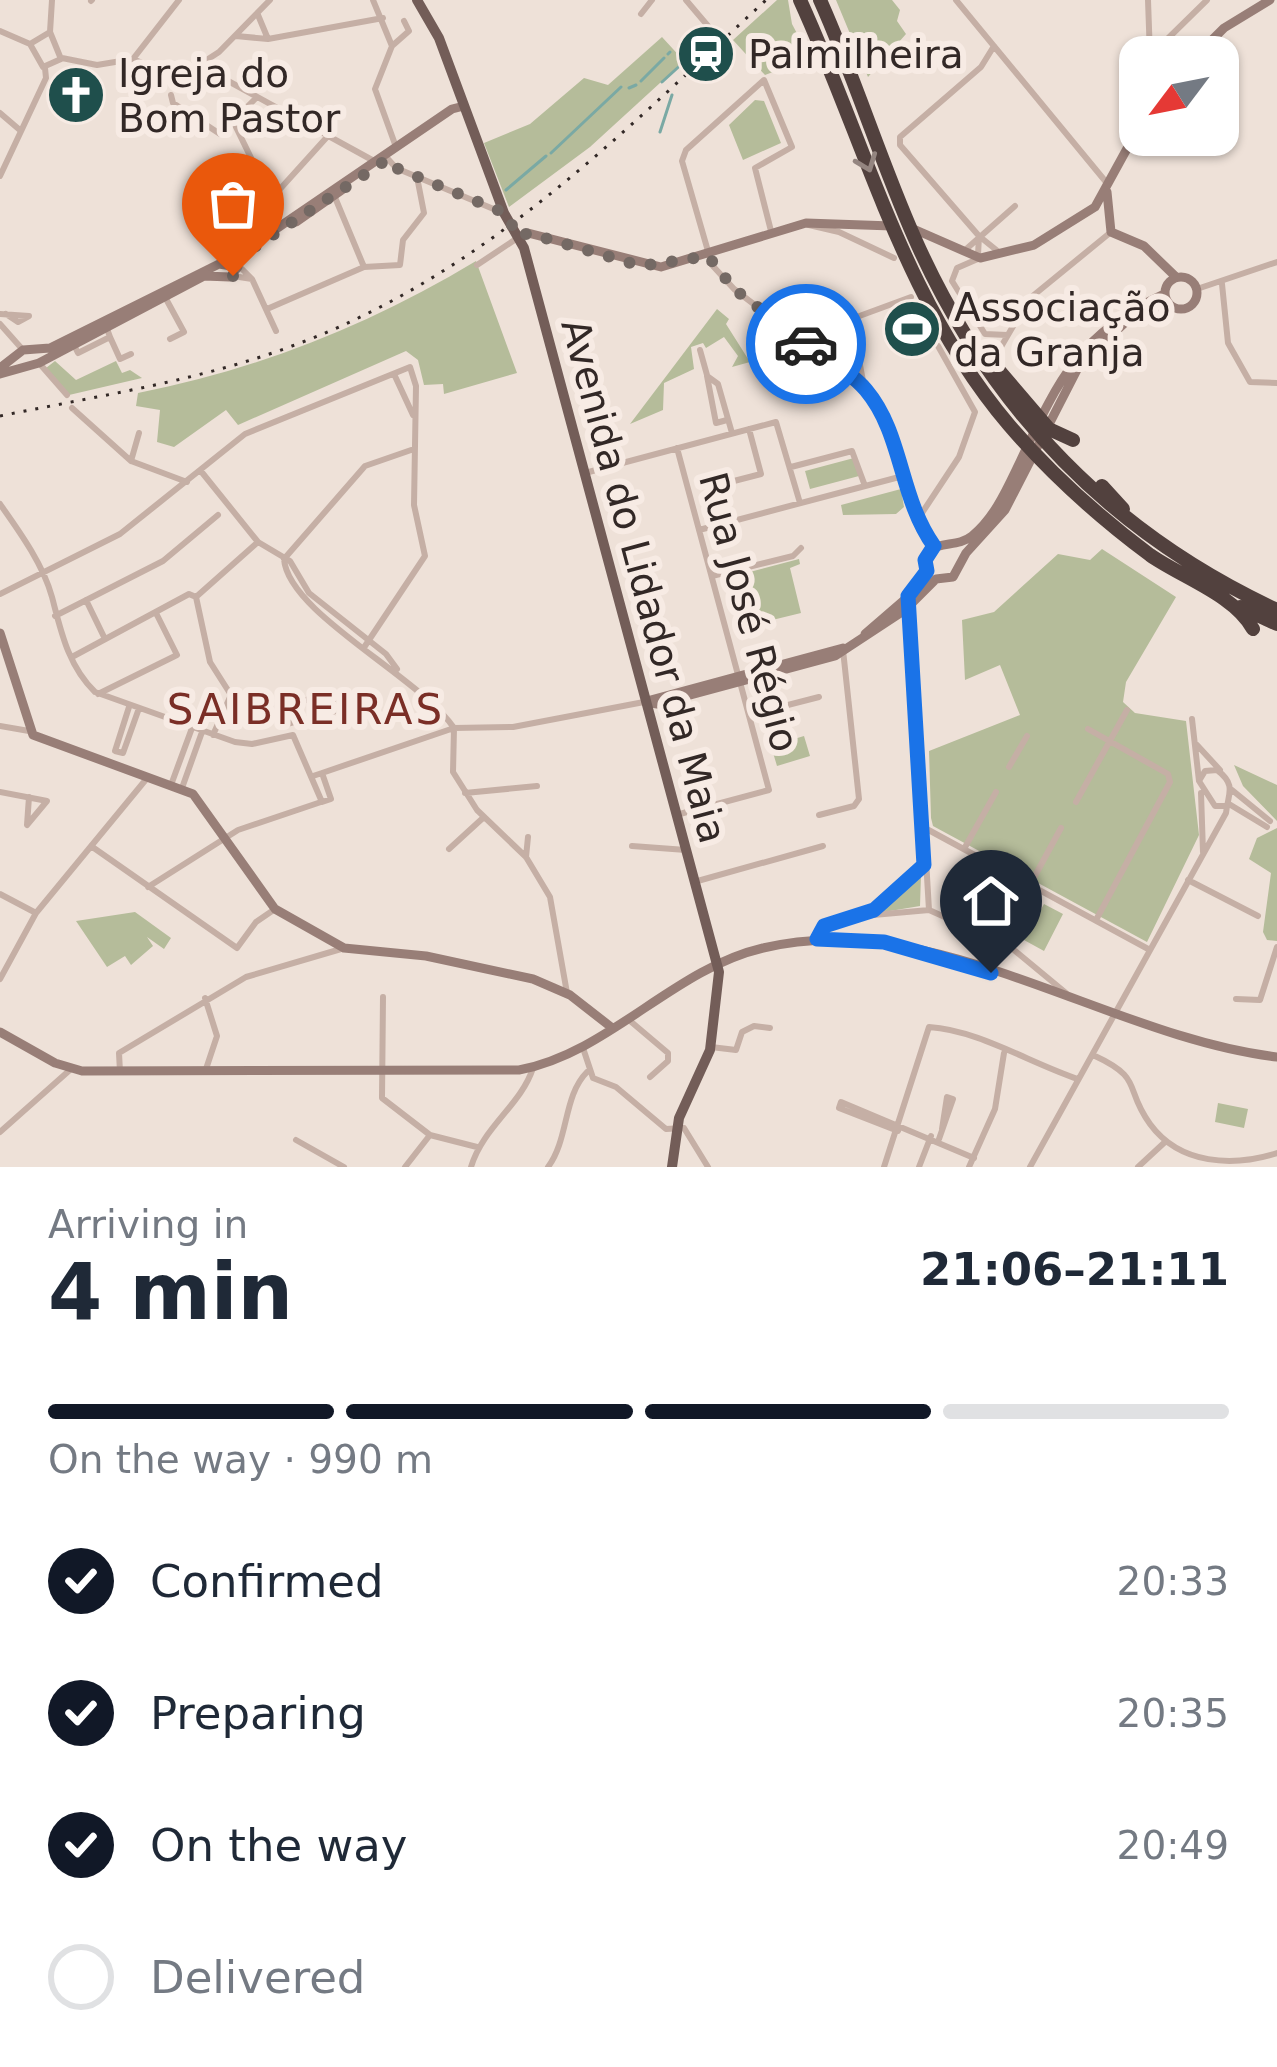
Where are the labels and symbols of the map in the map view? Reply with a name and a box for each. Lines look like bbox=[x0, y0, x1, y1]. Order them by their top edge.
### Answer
station icon: Palmilheira bbox=[675, 23, 737, 85]
place label: Palmilheira bbox=[748, 32, 964, 77]
north arrow bbox=[1119, 36, 1239, 156]
place label: Igreja do Bom Pastor bbox=[118, 51, 341, 141]
church icon: Igreja do Bom Pastor bbox=[45, 64, 107, 126]
one-way arrow bbox=[852, 152, 877, 173]
pin bbox=[182, 153, 284, 276]
courier bbox=[746, 284, 866, 404]
place label: Associação da Granja bbox=[954, 285, 1171, 375]
sports icon: Associação da Granja bbox=[881, 298, 943, 360]
street label: Avenida do Lidador da Maia bbox=[552, 314, 736, 848]
street label: Rua José Régio bbox=[690, 467, 808, 757]
district label: SAIBREIRAS bbox=[167, 685, 445, 734]
pin bbox=[940, 850, 1042, 973]

